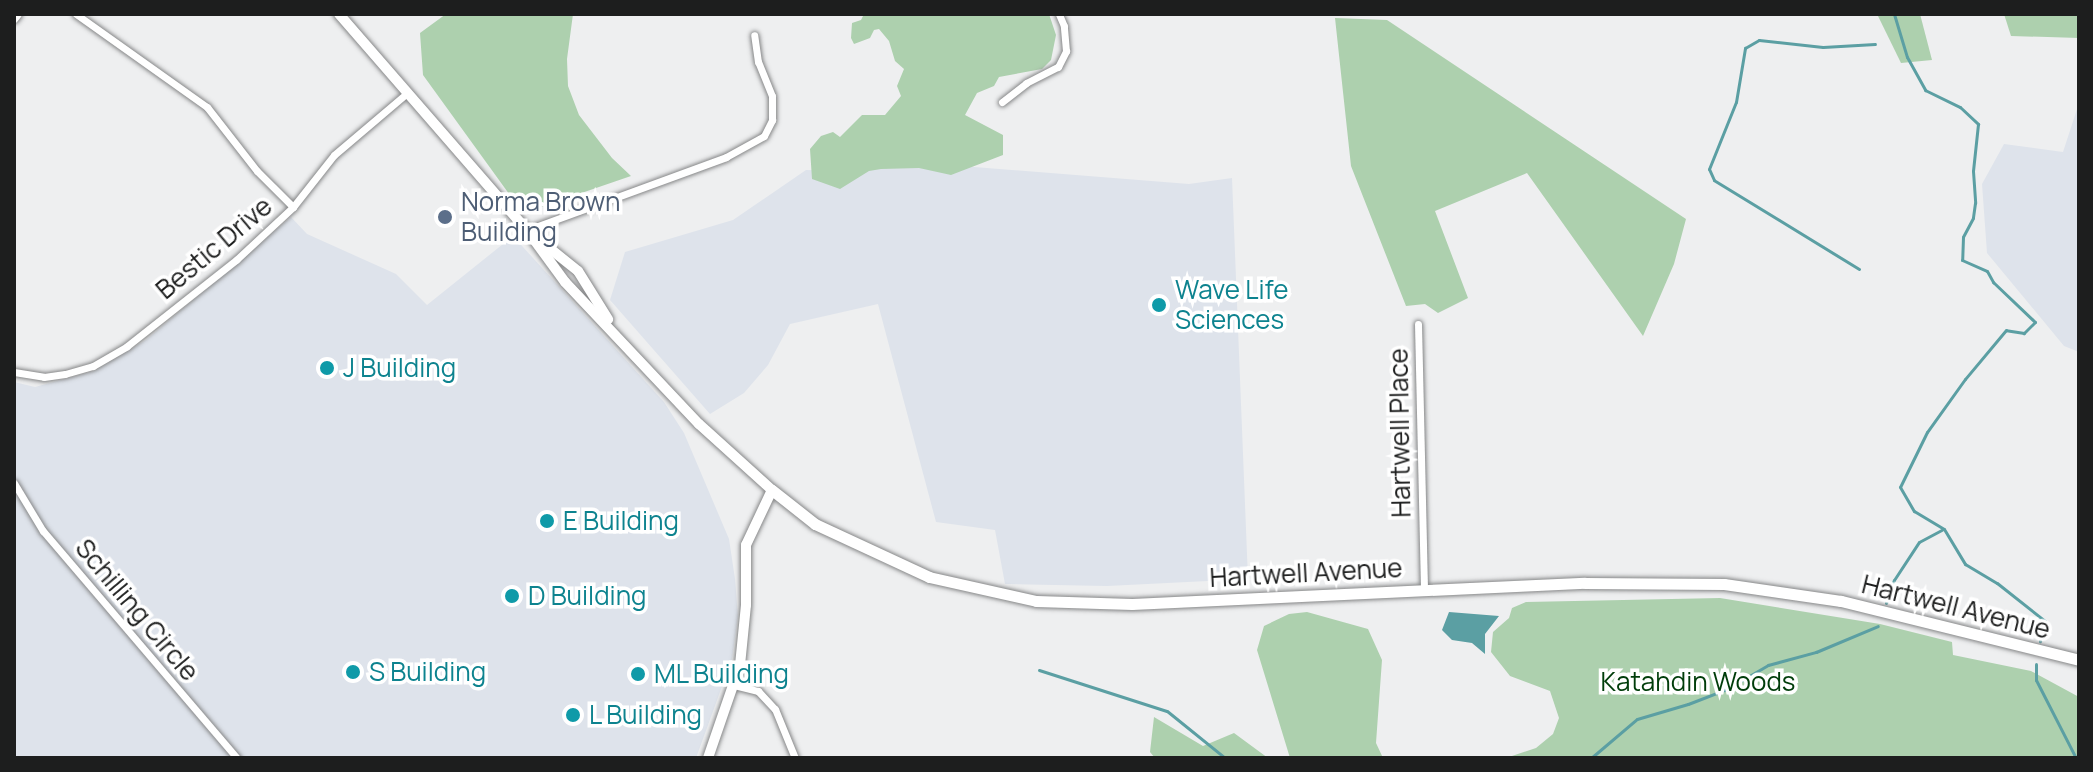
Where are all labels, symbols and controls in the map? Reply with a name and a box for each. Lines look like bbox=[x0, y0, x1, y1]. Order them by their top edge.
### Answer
place label: Norma Brown Building bbox=[461, 186, 621, 248]
street label: Bestic Drive bbox=[150, 191, 278, 305]
marker: Norma Brown Building bbox=[436, 208, 454, 226]
place label: Wave Life Sciences bbox=[1175, 274, 1288, 336]
marker: Wave Life Sciences bbox=[1150, 296, 1168, 314]
street label: Hartwell Place bbox=[1383, 348, 1417, 518]
place label: J Building bbox=[343, 352, 456, 384]
marker: J Building bbox=[318, 359, 336, 377]
place label: E Building bbox=[563, 505, 679, 537]
marker: E Building bbox=[538, 512, 556, 530]
street label: Schilling Circle bbox=[69, 533, 205, 687]
street label: Hartwell Avenue bbox=[1209, 552, 1403, 594]
street label: Hartwell Avenue bbox=[1859, 569, 2053, 645]
place label: D Building bbox=[528, 580, 646, 612]
marker: D Building bbox=[503, 587, 521, 605]
place label: S Building bbox=[369, 656, 486, 688]
place label: ML Building bbox=[654, 658, 790, 690]
marker: S Building bbox=[344, 663, 362, 681]
marker: ML Building bbox=[629, 665, 647, 683]
park label: Katahdin Woods bbox=[1601, 666, 1795, 698]
place label: L Building bbox=[589, 699, 703, 731]
marker: L Building bbox=[564, 706, 582, 724]

